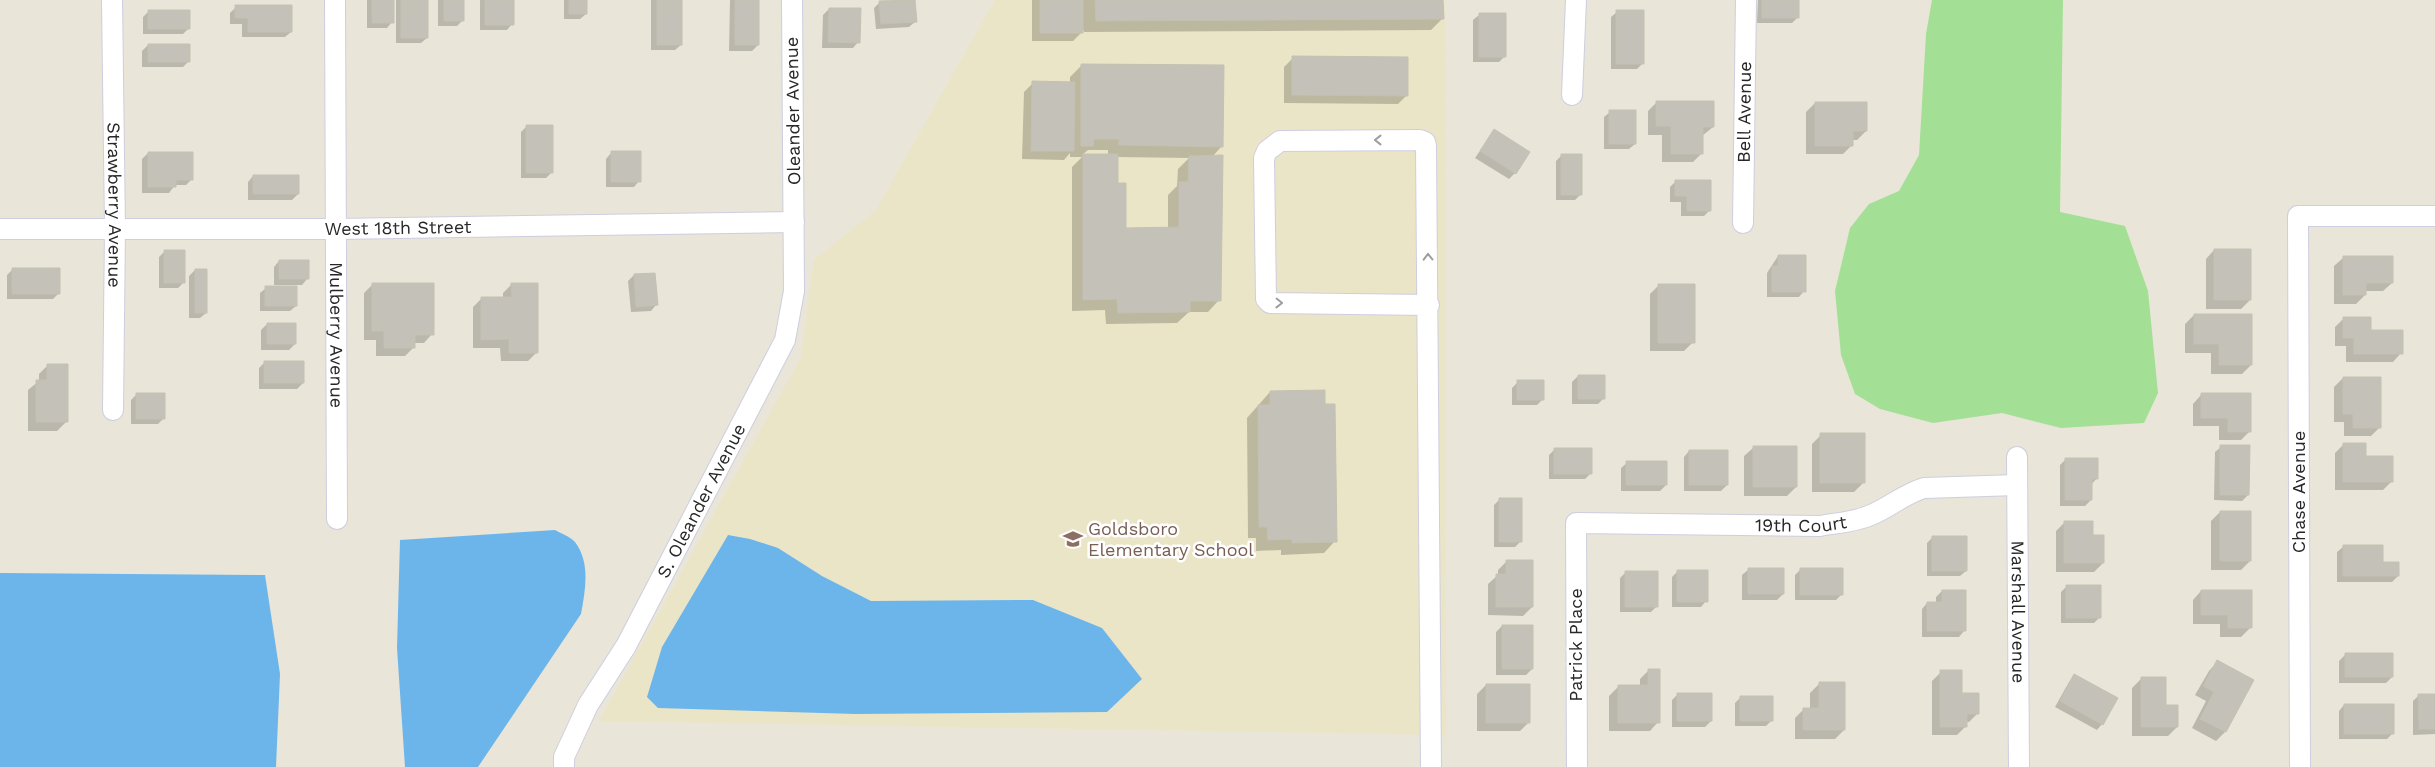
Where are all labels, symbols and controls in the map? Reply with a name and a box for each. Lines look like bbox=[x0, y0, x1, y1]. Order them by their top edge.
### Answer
street label: Oleander Avenue bbox=[781, 37, 804, 185]
street label: Bell Avenue bbox=[1733, 61, 1755, 163]
street label: Strawberry Avenue bbox=[104, 122, 126, 288]
one-way arrow bbox=[1374, 135, 1382, 145]
street label: West 18th Street bbox=[324, 216, 472, 239]
one-way arrow bbox=[1423, 252, 1433, 260]
street label: Mulberry Avenue bbox=[326, 262, 348, 408]
one-way arrow bbox=[1276, 298, 1283, 308]
street label: S. Oleander Avenue bbox=[652, 420, 750, 581]
street label: Chase Avenue bbox=[2288, 431, 2309, 553]
street label: 19th Court bbox=[1755, 511, 1849, 536]
place label: Goldsboro Elementary School bbox=[1088, 518, 1254, 560]
school or university icon: Goldsboro Elementary School bbox=[1062, 528, 1084, 550]
street label: Marshall Avenue bbox=[2008, 541, 2029, 683]
street label: Patrick Place bbox=[1565, 588, 1586, 702]

